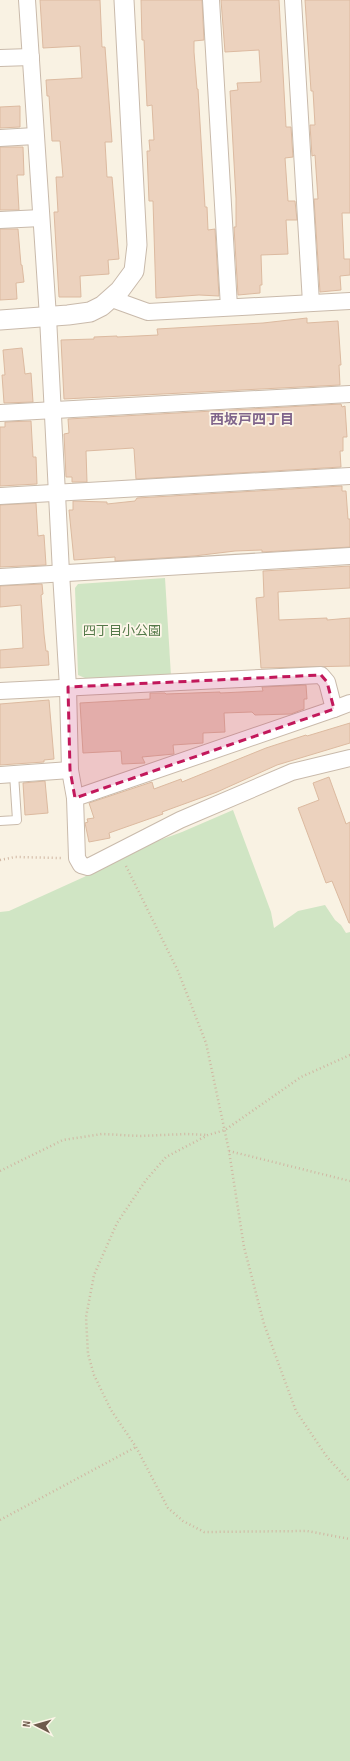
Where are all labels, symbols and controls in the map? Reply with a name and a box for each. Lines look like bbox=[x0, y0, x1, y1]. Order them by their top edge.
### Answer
district label: 西坂戸四丁目 bbox=[210, 411, 294, 428]
park label: 四丁目小公園 bbox=[83, 623, 161, 639]
north arrow bbox=[16, 1705, 56, 1745]
text: N bbox=[20, 1720, 33, 1728]

